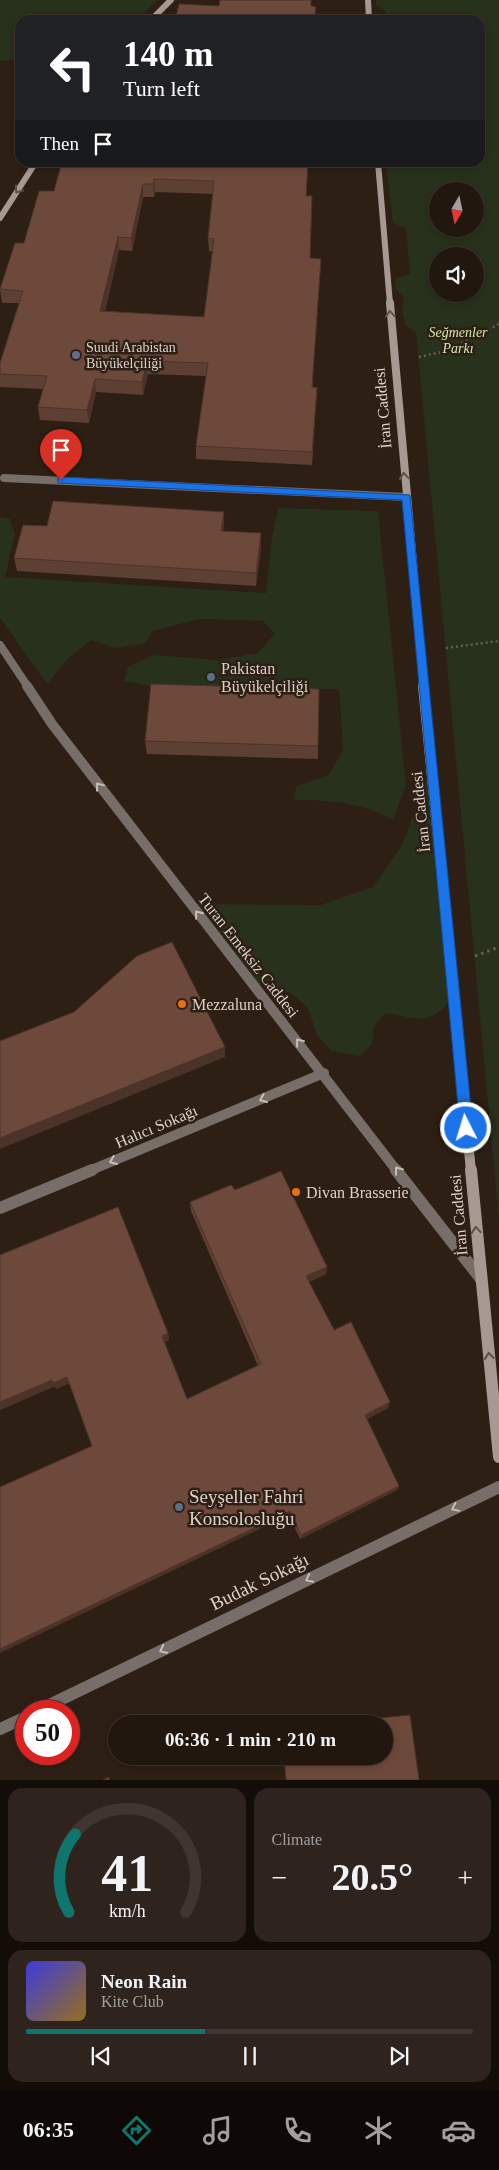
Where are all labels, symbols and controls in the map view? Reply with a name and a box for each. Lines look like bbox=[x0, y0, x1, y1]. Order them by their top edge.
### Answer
icon: left bbox=[40, 35, 105, 100]
text: 140 m bbox=[123, 35, 213, 74]
text: Turn left bbox=[123, 76, 200, 101]
icon: arrive bbox=[89, 130, 117, 158]
text: Then bbox=[40, 133, 79, 154]
north arrow bbox=[429, 182, 484, 238]
map controls bbox=[429, 182, 484, 302]
one-way arrow bbox=[15, 184, 24, 194]
button: sound bbox=[429, 247, 484, 302]
one-way arrow bbox=[384, 310, 395, 318]
park label: Seğmenler Parkı bbox=[428, 325, 488, 356]
place label: Suudi Arabistan Büyükelçiliği bbox=[86, 340, 176, 371]
marker: Suudi Arabistan Büyükelçiliği bbox=[70, 349, 82, 361]
street label: İran Caddesi bbox=[370, 366, 395, 449]
pin bbox=[40, 429, 82, 480]
icon: arrive bbox=[47, 436, 75, 464]
one-way arrow bbox=[399, 472, 410, 480]
place label: Pakistan Büyükelçiliği bbox=[221, 660, 309, 696]
marker: Pakistan Büyükelçiliği bbox=[205, 671, 217, 683]
street label: İran Caddesi bbox=[408, 770, 433, 853]
one-way arrow bbox=[96, 782, 105, 792]
street label: Turan Emeksiz Caddesi bbox=[195, 890, 303, 1021]
one-way arrow bbox=[194, 911, 203, 920]
place label: Mezzaluna bbox=[192, 996, 262, 1013]
marker: Mezzaluna bbox=[176, 998, 188, 1010]
one-way arrow bbox=[296, 1038, 305, 1047]
one-way arrow bbox=[259, 1092, 268, 1103]
street label: Halıcı Sokağı bbox=[113, 1101, 201, 1152]
position arrow bbox=[439, 1101, 491, 1153]
one-way arrow bbox=[109, 1155, 118, 1165]
one-way arrow bbox=[395, 1166, 404, 1176]
street label: İran Caddesi bbox=[446, 1173, 471, 1256]
place label: Divan Brasserie bbox=[306, 1184, 409, 1201]
marker: Divan Brasserie bbox=[290, 1186, 302, 1198]
one-way arrow bbox=[471, 1226, 482, 1234]
one-way arrow bbox=[484, 1352, 495, 1360]
place label: Seyşeller Fahri Konsolosluğu bbox=[189, 1486, 304, 1529]
marker: Seyşeller Fahri Konsolosluğu bbox=[173, 1501, 185, 1513]
one-way arrow bbox=[451, 1502, 460, 1512]
street label: Budak Sokağı bbox=[206, 1549, 312, 1614]
one-way arrow bbox=[305, 1573, 314, 1583]
one-way arrow bbox=[159, 1644, 168, 1654]
speed limit sign: 50 bbox=[15, 1700, 80, 1765]
text: 06:36 · 1 min · 210 m bbox=[165, 1729, 336, 1750]
text: Climate bbox=[272, 1831, 322, 1848]
text: 41 bbox=[101, 1845, 153, 1902]
text: 20.5° bbox=[331, 1856, 413, 1898]
text: − bbox=[272, 1862, 287, 1893]
text: + bbox=[457, 1862, 473, 1893]
text: km/h bbox=[108, 1901, 145, 1921]
text: Neon Rain bbox=[101, 1971, 187, 1992]
text: Kite Club bbox=[101, 1993, 164, 2010]
icon: previous bbox=[87, 2042, 115, 2070]
icon: pause bbox=[236, 2042, 264, 2070]
icon: next bbox=[385, 2042, 413, 2070]
icon: directions bbox=[119, 2113, 154, 2148]
icon: music bbox=[200, 2113, 235, 2148]
icon: phone bbox=[280, 2113, 315, 2148]
icon: climate bbox=[361, 2113, 396, 2148]
icon: car bbox=[441, 2113, 476, 2148]
text: 06:35 bbox=[23, 2117, 74, 2142]

